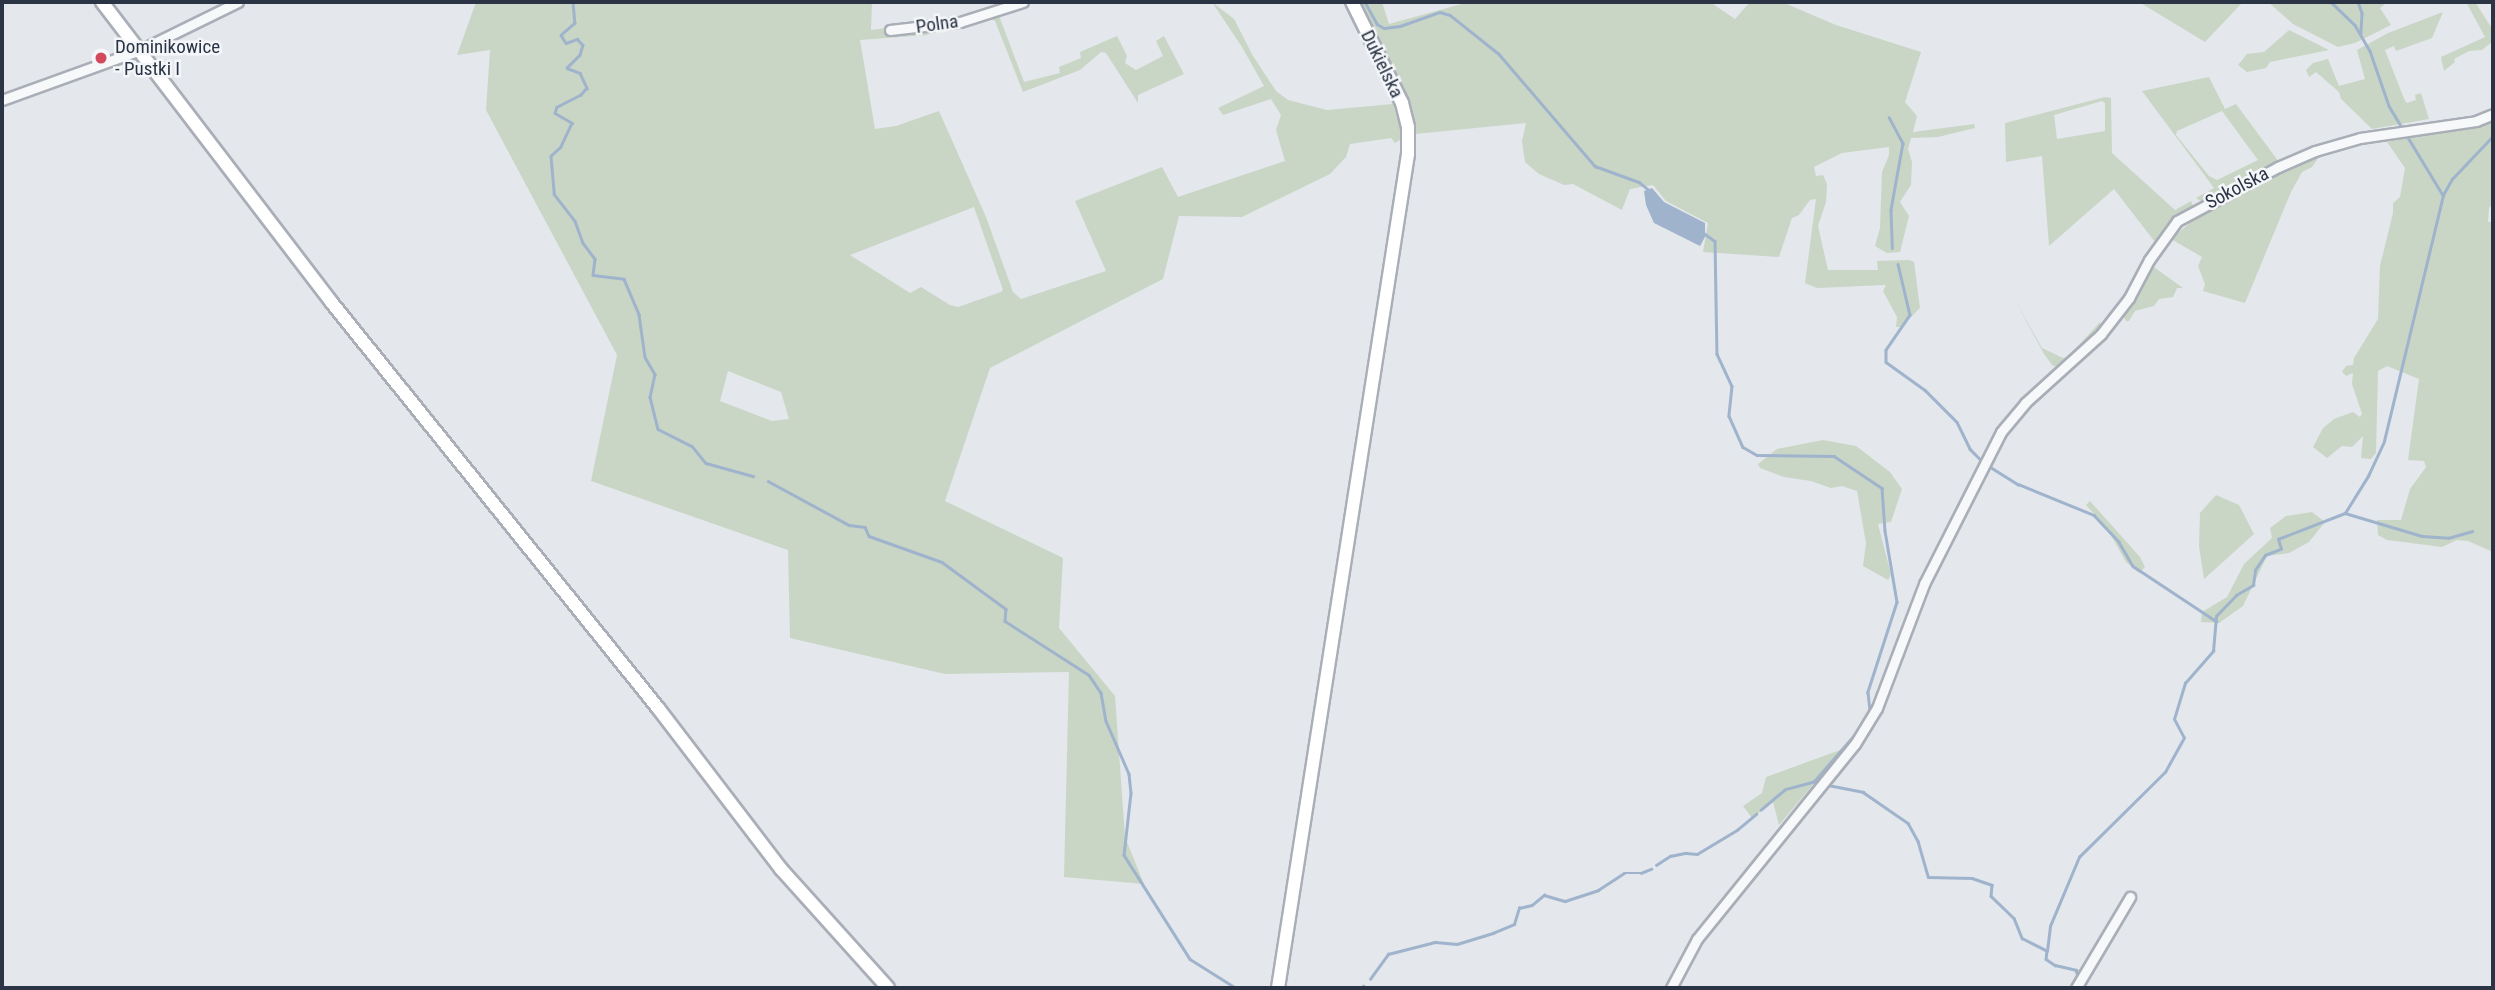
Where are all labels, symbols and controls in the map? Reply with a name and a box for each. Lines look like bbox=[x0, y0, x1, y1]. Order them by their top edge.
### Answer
street label: Polna bbox=[914, 10, 960, 38]
street label: Dukielska bbox=[1356, 26, 1408, 102]
place label: Dominikowice - Pustki I bbox=[115, 36, 220, 80]
marker: Dominikowice - Pustki I bbox=[93, 50, 109, 66]
street label: Sokolska bbox=[2202, 162, 2272, 214]

